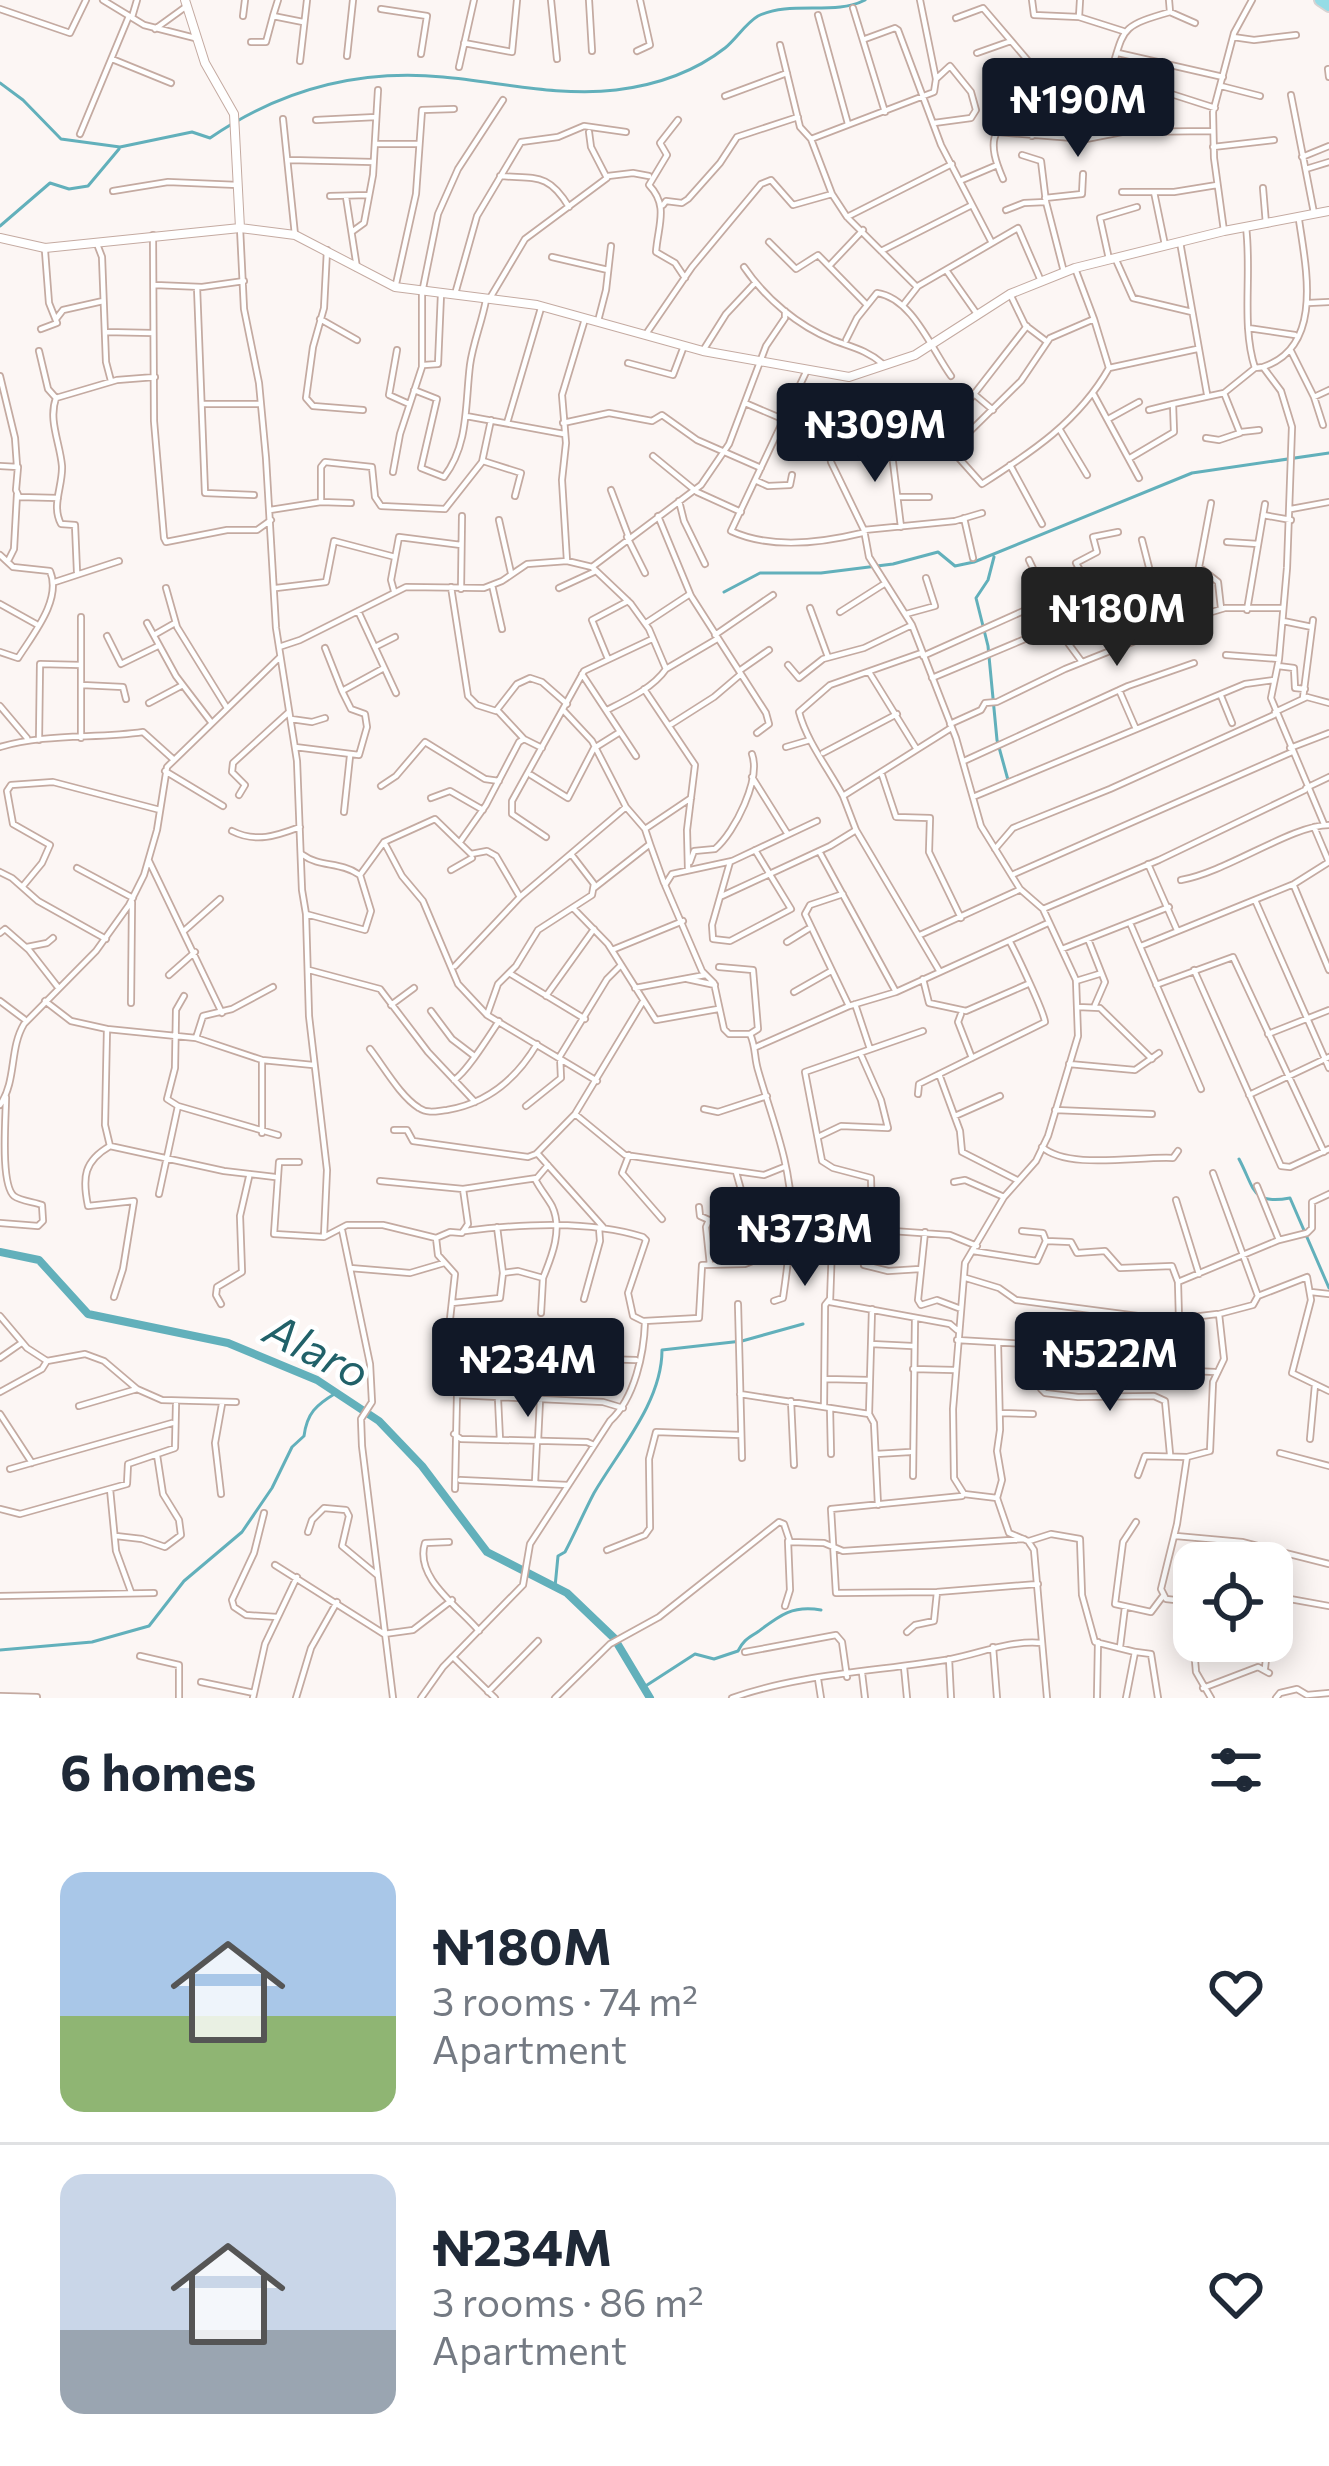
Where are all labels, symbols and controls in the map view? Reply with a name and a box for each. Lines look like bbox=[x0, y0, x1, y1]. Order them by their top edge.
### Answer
pin: ₦190M bbox=[994, 58, 1162, 160]
text: ₦190M bbox=[1009, 73, 1147, 121]
pin: ₦309M bbox=[791, 383, 959, 485]
text: ₦309M bbox=[804, 398, 946, 446]
pin: ₦180M bbox=[1033, 567, 1201, 669]
text: ₦180M bbox=[1048, 582, 1186, 630]
pin: ₦373M bbox=[721, 1187, 889, 1289]
text: ₦373M bbox=[737, 1202, 873, 1250]
water label: Alaro bbox=[255, 1298, 380, 1398]
pin: ₦522M bbox=[1026, 1312, 1194, 1414]
pin: ₦234M bbox=[444, 1318, 612, 1420]
text: ₦522M bbox=[1042, 1327, 1178, 1375]
text: ₦234M bbox=[459, 1333, 597, 1381]
map controls bbox=[1173, 1542, 1293, 1662]
button: locate bbox=[1173, 1542, 1293, 1662]
icon: filters bbox=[1203, 1737, 1269, 1803]
text: 6 homes bbox=[60, 1739, 256, 1802]
text: ₦180M bbox=[432, 1913, 612, 1976]
icon: home bbox=[156, 1920, 300, 2064]
icon: heart bbox=[1203, 1959, 1269, 2025]
text: 3 rooms · 74 m² bbox=[432, 1976, 698, 2024]
text: Apartment bbox=[432, 2024, 627, 2072]
text: ₦234M bbox=[432, 2214, 612, 2277]
icon: home bbox=[156, 2222, 300, 2366]
icon: heart bbox=[1203, 2261, 1269, 2327]
text: 3 rooms · 86 m² bbox=[432, 2277, 704, 2325]
text: Apartment bbox=[432, 2325, 627, 2373]

